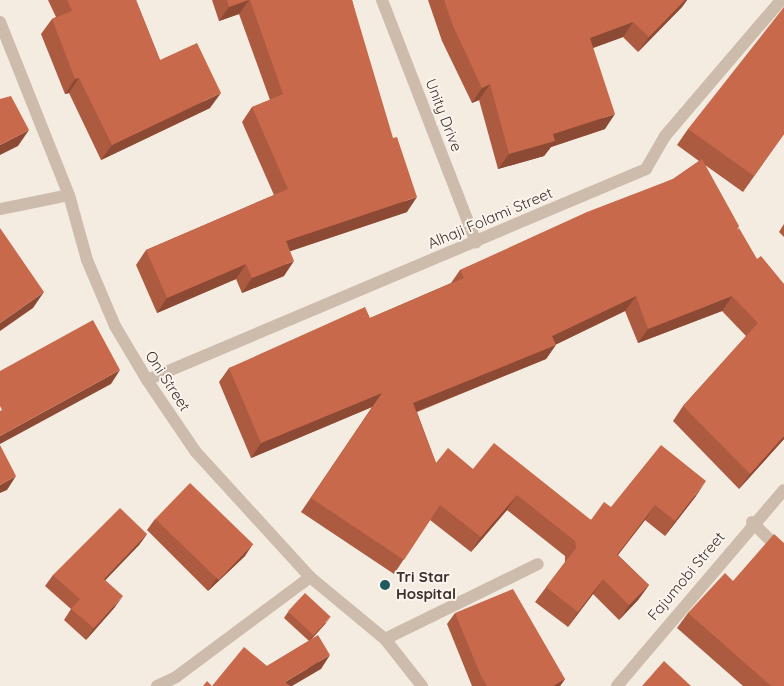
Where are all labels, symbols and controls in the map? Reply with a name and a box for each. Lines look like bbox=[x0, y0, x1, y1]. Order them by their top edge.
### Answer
street label: Unity Drive bbox=[422, 76, 466, 154]
street label: Alhaji Folami Street bbox=[425, 184, 555, 252]
street label: Oni Street bbox=[142, 347, 194, 415]
street label: Fajumobi Street bbox=[644, 528, 728, 624]
place label: Tri Star Hospital bbox=[396, 567, 456, 602]
marker: Tri Star Hospital bbox=[378, 578, 392, 592]

